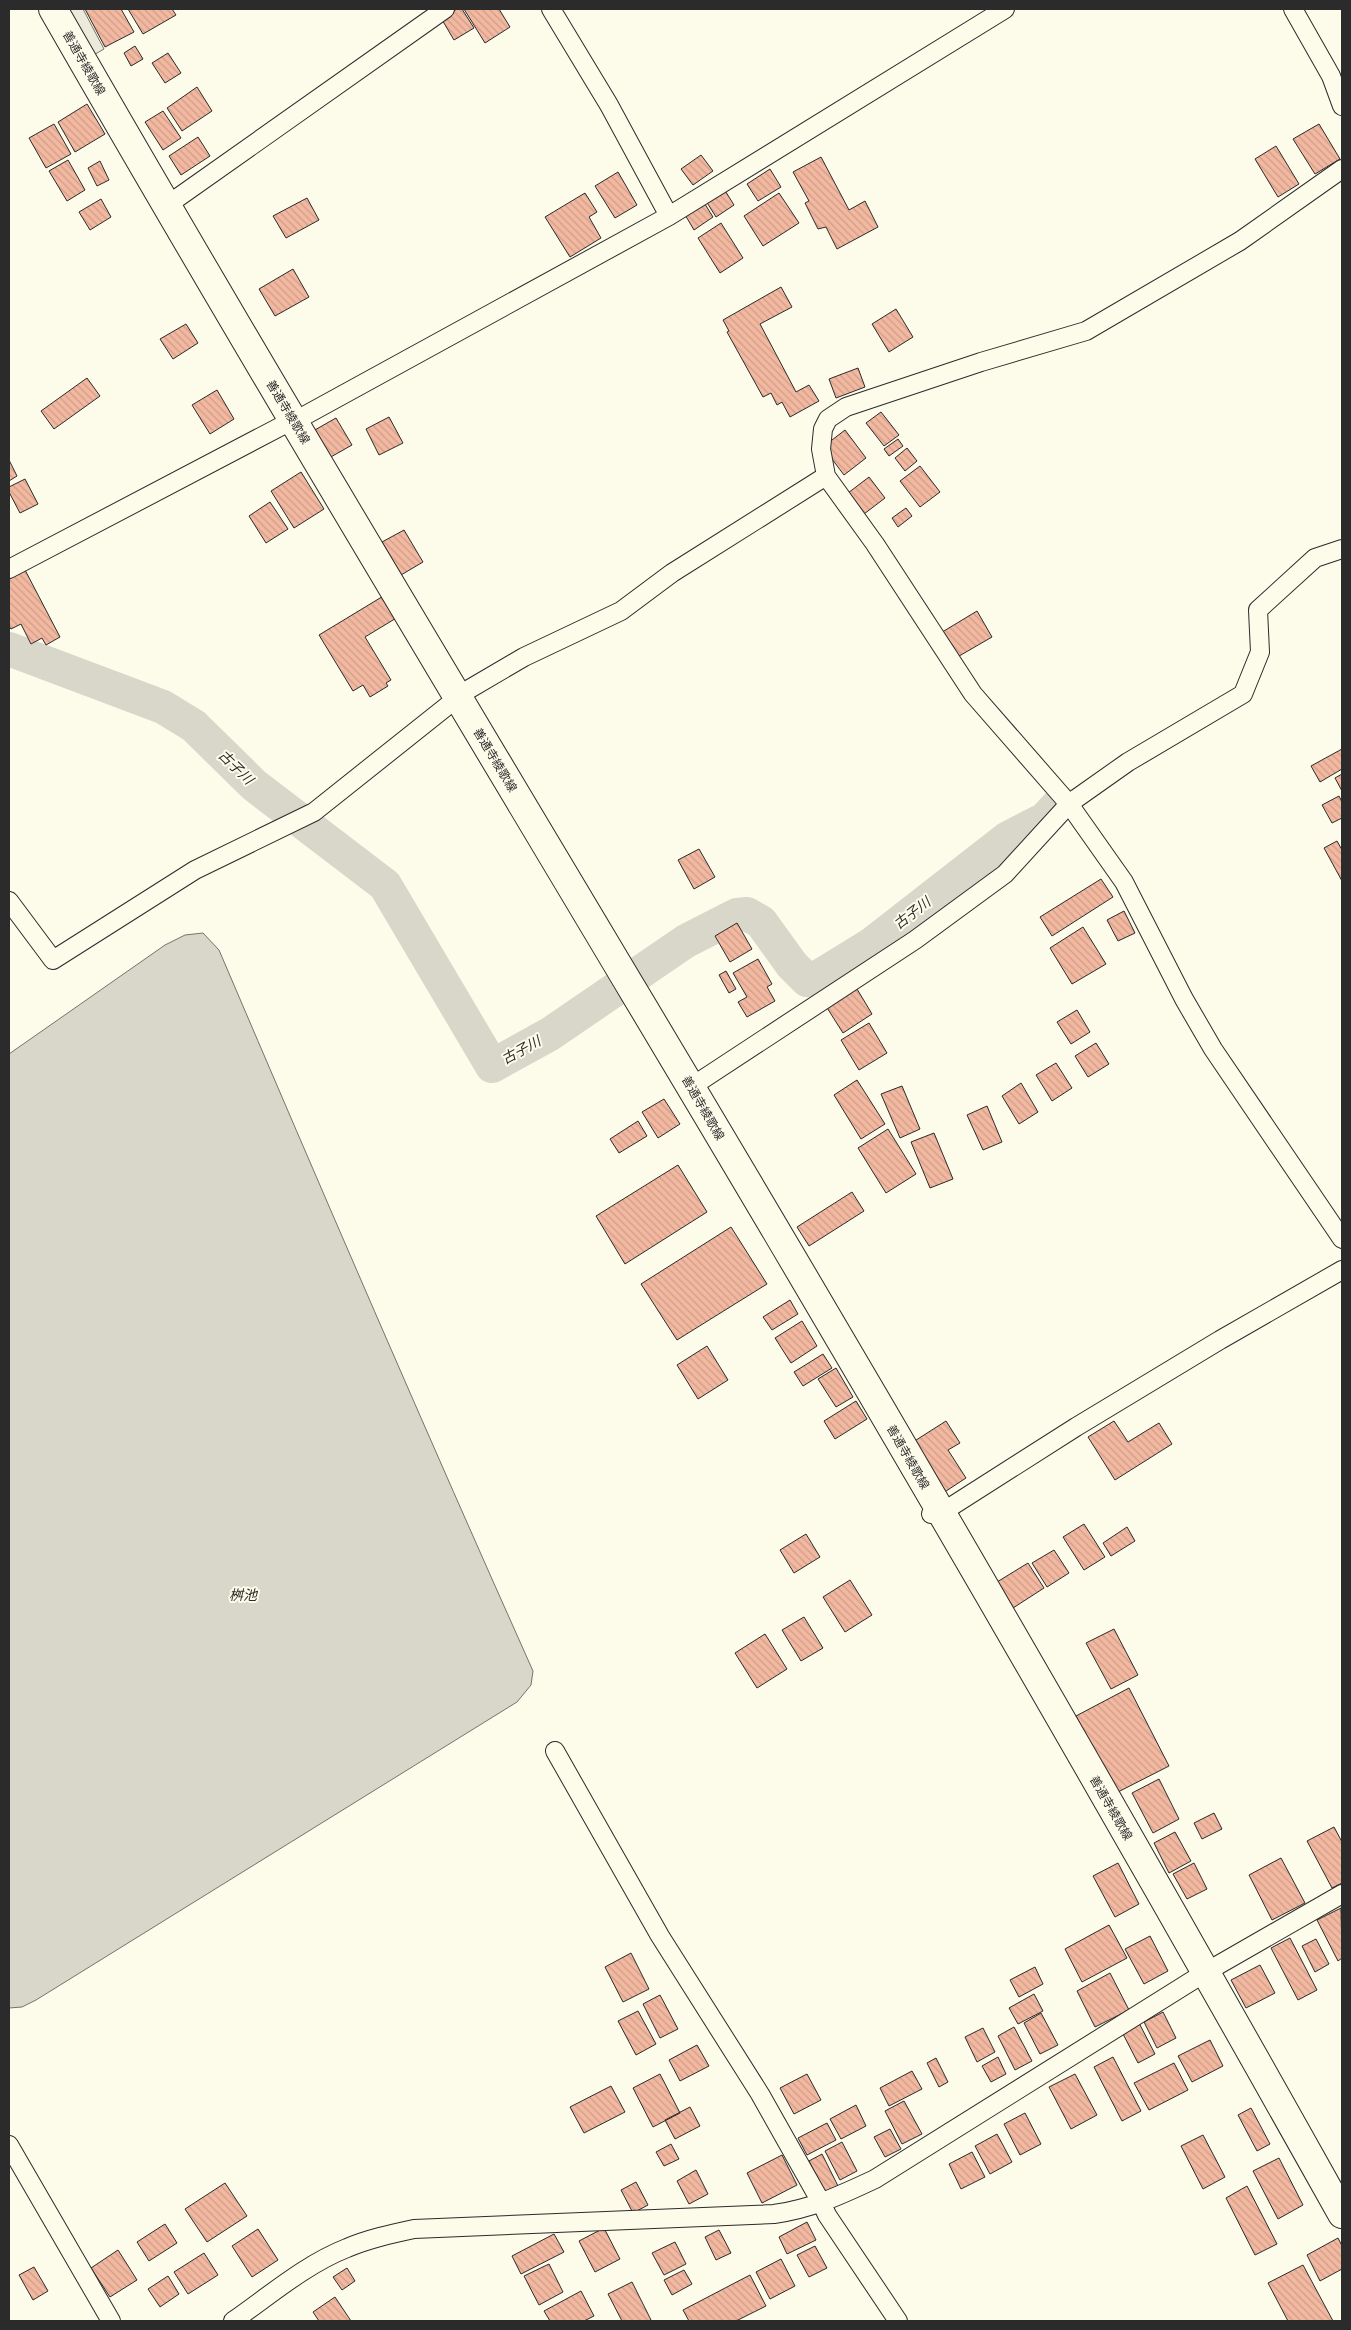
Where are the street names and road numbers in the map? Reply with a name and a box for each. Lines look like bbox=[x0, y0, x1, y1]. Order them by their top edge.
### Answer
street label: 善通寺綾歌線 bbox=[59, 27, 110, 98]
street label: 善通寺綾歌線 bbox=[263, 376, 314, 447]
street label: 善通寺綾歌線 bbox=[470, 724, 521, 795]
street label: 善通寺綾歌線 bbox=[678, 1072, 729, 1143]
street label: 善通寺綾歌線 bbox=[883, 1421, 934, 1492]
street label: 善通寺綾歌線 bbox=[1086, 1772, 1137, 1843]

